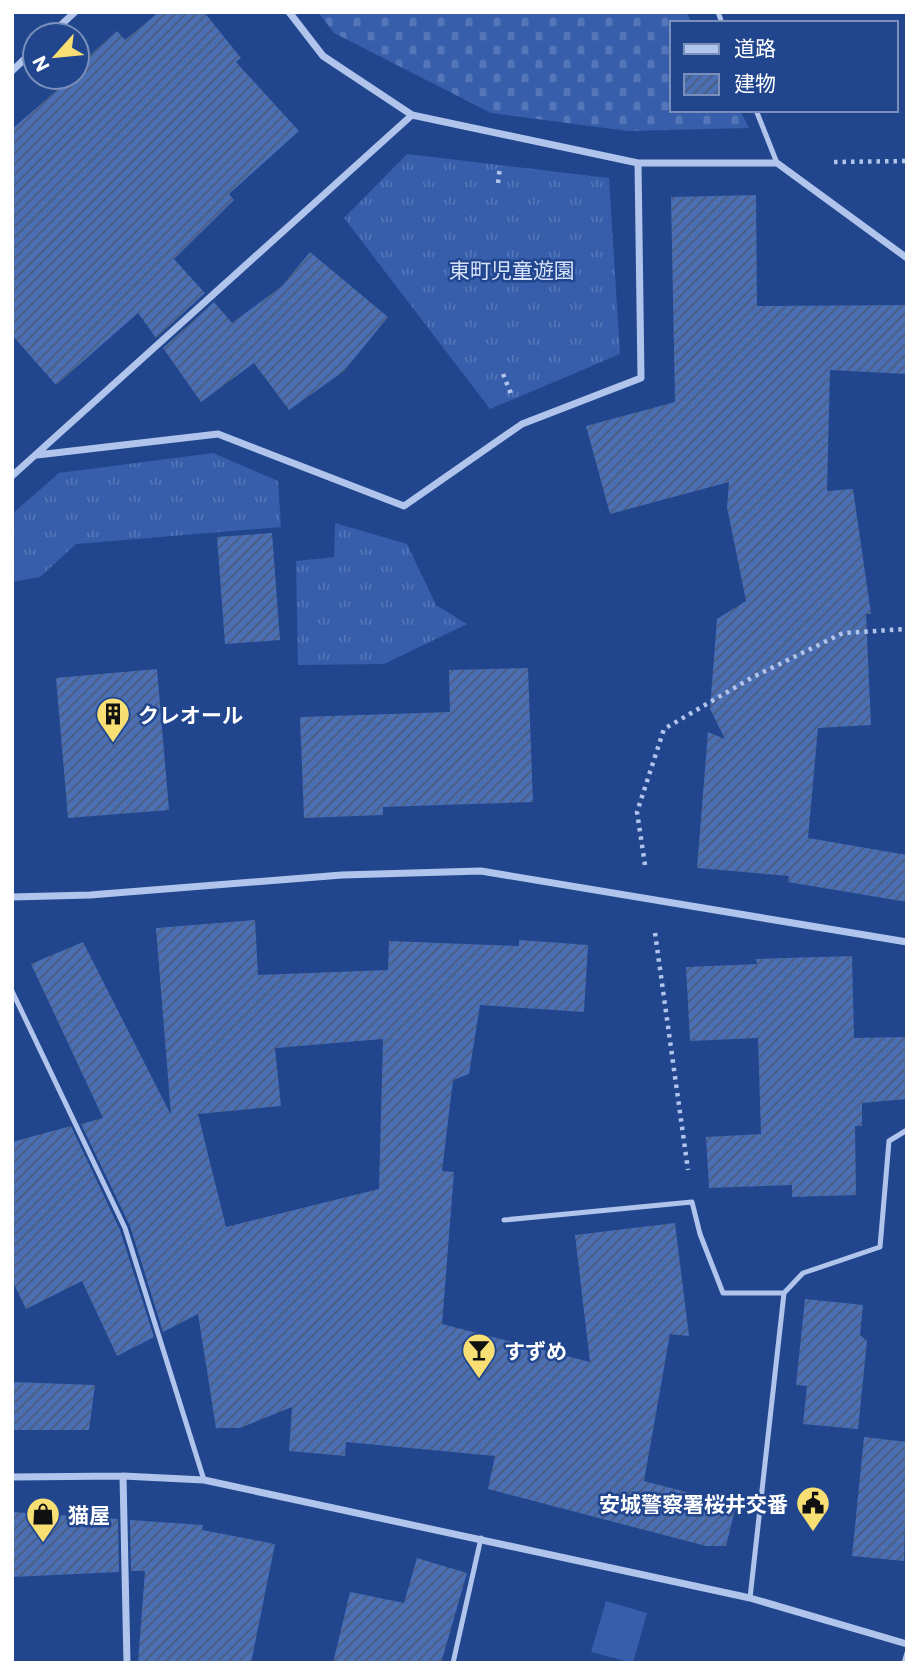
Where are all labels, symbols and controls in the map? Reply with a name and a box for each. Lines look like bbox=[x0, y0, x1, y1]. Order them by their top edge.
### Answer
north arrow bbox=[21, 21, 91, 91]
legend bbox=[670, 21, 898, 112]
text: 道路 bbox=[734, 35, 776, 60]
text: N bbox=[27, 52, 54, 76]
text: 建物 bbox=[734, 70, 776, 95]
park label: 東町児童遊園 bbox=[449, 257, 575, 282]
building icon: クレオール bbox=[94, 695, 132, 744]
place label: クレオール bbox=[138, 702, 243, 727]
bar icon: すずめ bbox=[460, 1331, 498, 1380]
place label: すずめ bbox=[504, 1338, 567, 1363]
public building icon: 安城警察署桜井交番 bbox=[794, 1484, 832, 1533]
place label: 安城警察署桜井交番 bbox=[599, 1491, 788, 1516]
shop icon: 猫屋 bbox=[24, 1495, 62, 1544]
place label: 猫屋 bbox=[68, 1502, 110, 1527]

